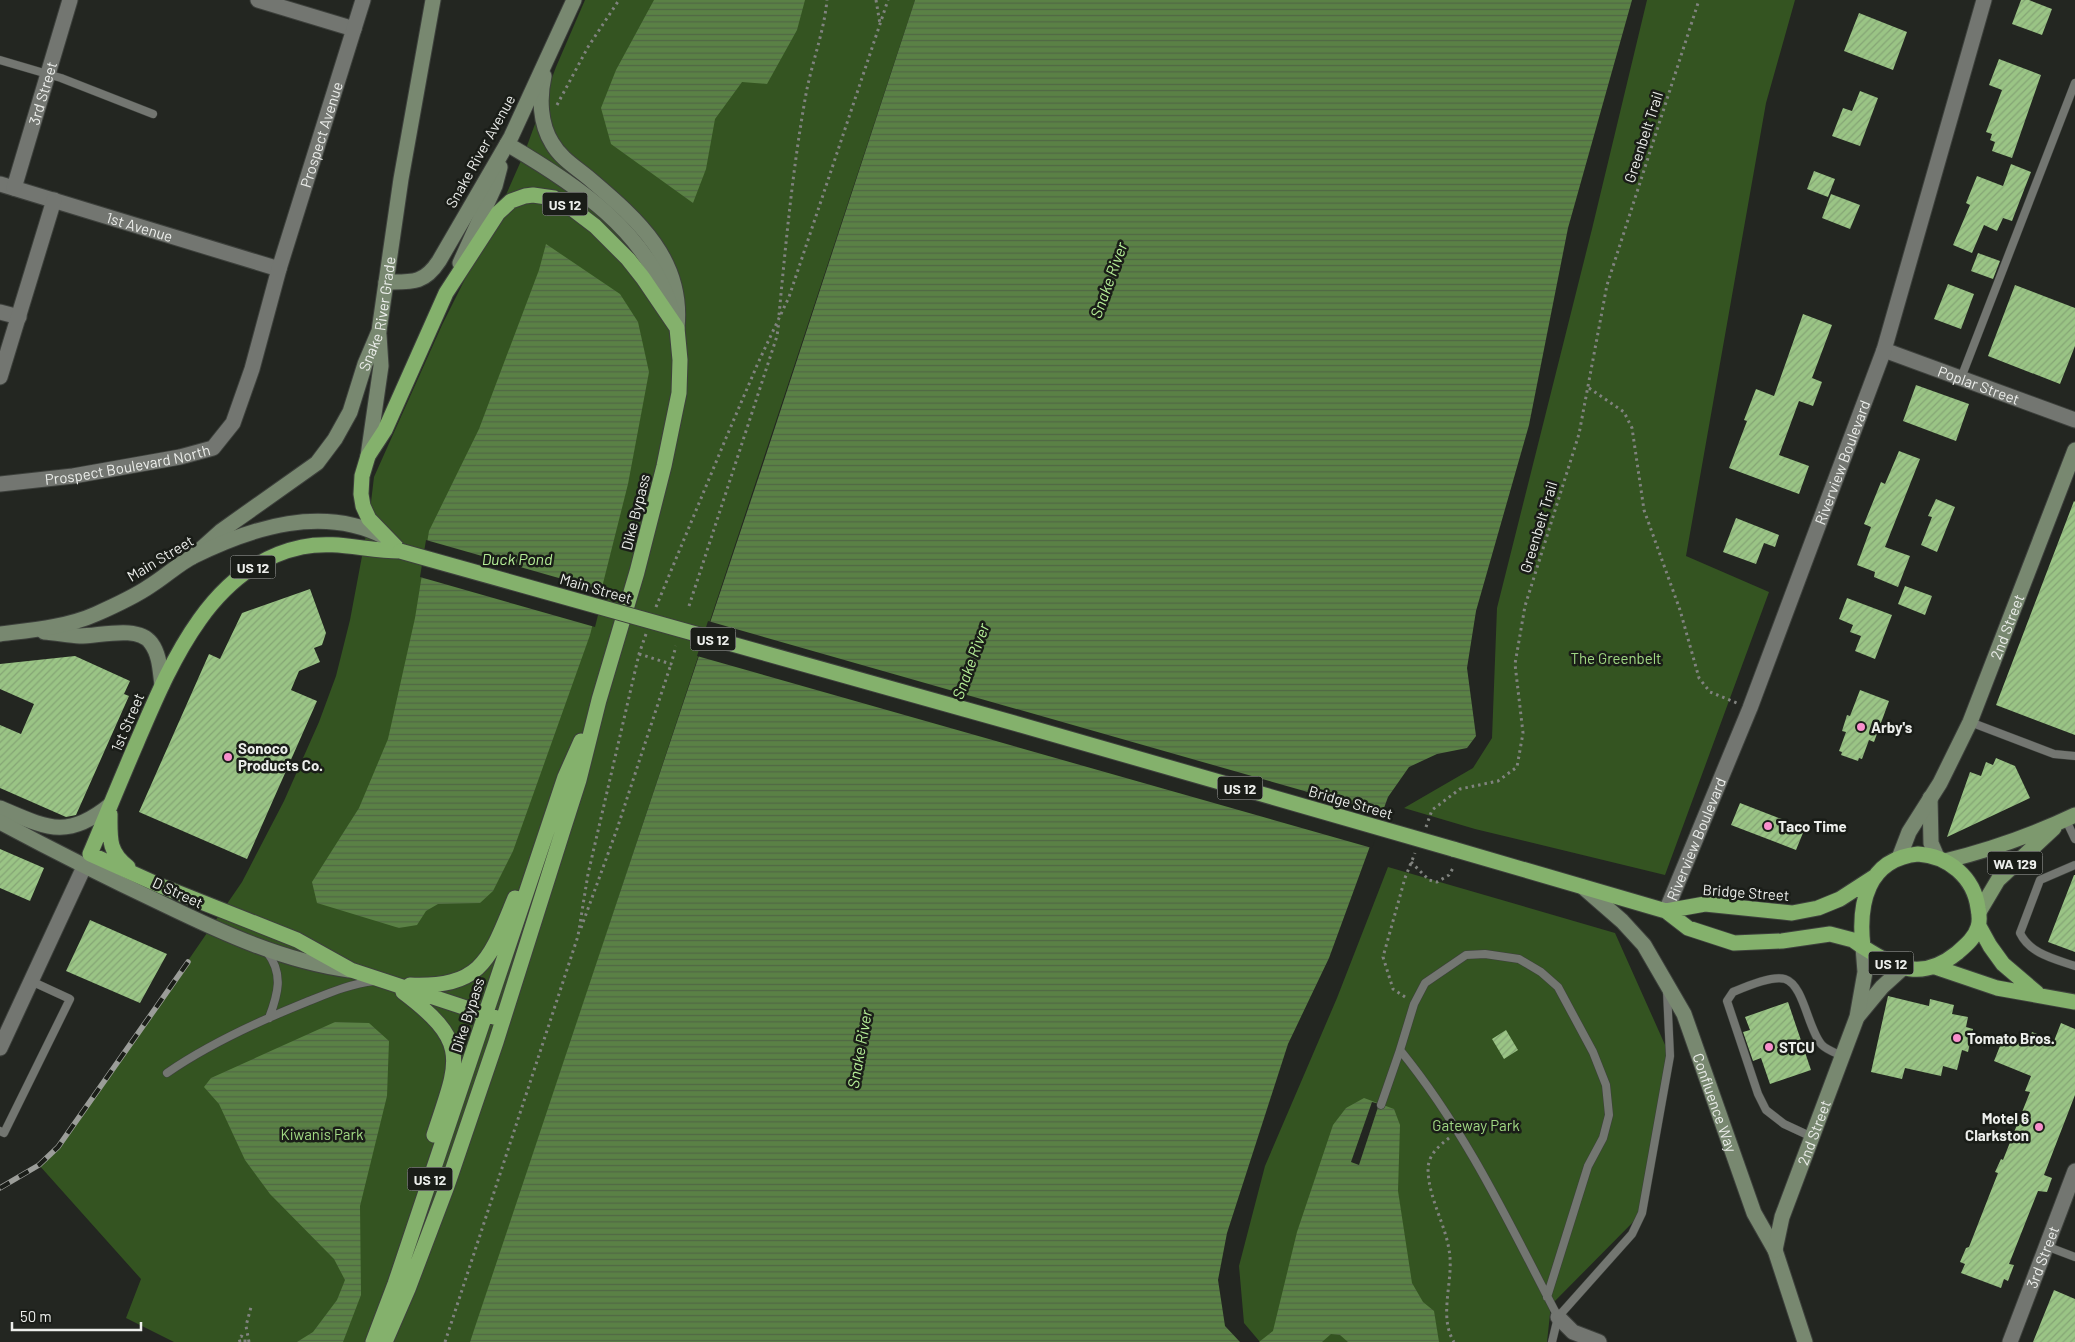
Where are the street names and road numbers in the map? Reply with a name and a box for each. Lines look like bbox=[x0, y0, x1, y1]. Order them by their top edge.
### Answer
street label: 3rd Street bbox=[24, 59, 60, 127]
street label: Prospect Avenue bbox=[296, 79, 346, 190]
street label: Greenbelt Trail bbox=[1620, 89, 1666, 185]
street label: Snake River Avenue bbox=[441, 91, 519, 211]
road number: US 12 bbox=[542, 192, 588, 215]
street label: 1st Avenue bbox=[104, 208, 175, 245]
street label: Snake River Grade bbox=[354, 255, 399, 373]
street label: Poplar Street bbox=[1936, 362, 2022, 408]
street label: Riverview Boulevard bbox=[1810, 398, 1873, 527]
street label: Prospect Boulevard North bbox=[44, 440, 212, 488]
street label: Dike Bypass bbox=[617, 472, 653, 552]
street label: Greenbelt Trail bbox=[1516, 479, 1560, 575]
street label: Main Street bbox=[124, 531, 196, 585]
road number: US 12 bbox=[230, 556, 276, 578]
street label: Main Street bbox=[558, 569, 634, 607]
street label: 2nd Street bbox=[1986, 592, 2027, 662]
road number: US 12 bbox=[690, 628, 736, 650]
street label: 1st Street bbox=[107, 690, 147, 754]
street label: Riverview Boulevard bbox=[1662, 775, 1729, 903]
road number: US 12 bbox=[1218, 776, 1262, 800]
street label: Bridge Street bbox=[1307, 781, 1395, 823]
road number: WA 129 bbox=[1988, 851, 2042, 874]
street label: D Street bbox=[150, 873, 206, 911]
street label: Bridge Street bbox=[1702, 880, 1790, 904]
road number: US 12 bbox=[1868, 951, 1914, 974]
street label: Dike Bypass bbox=[446, 975, 488, 1055]
street label: Confluence Way bbox=[1689, 1051, 1741, 1155]
street label: 2nd Street bbox=[1793, 1097, 1834, 1168]
road number: US 12 bbox=[408, 1168, 452, 1190]
street label: 3rd Street bbox=[2022, 1223, 2062, 1291]

